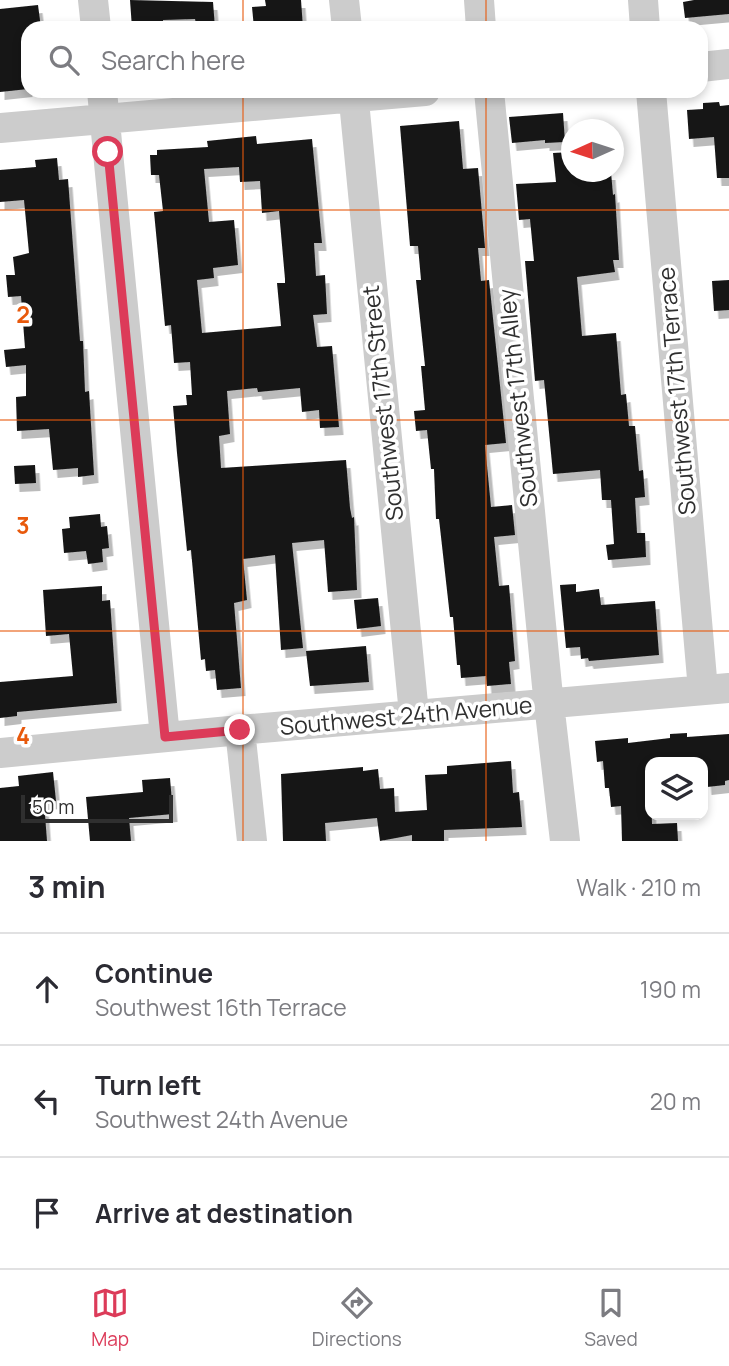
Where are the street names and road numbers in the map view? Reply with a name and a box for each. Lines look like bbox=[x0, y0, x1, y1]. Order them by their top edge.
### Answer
street label: Southwest 17th Terrace bbox=[649, 266, 703, 516]
street label: Southwest 17th Street bbox=[354, 284, 410, 522]
street label: Southwest 17th Alley bbox=[490, 287, 544, 509]
street label: Southwest 24th Avenue bbox=[278, 688, 533, 742]

